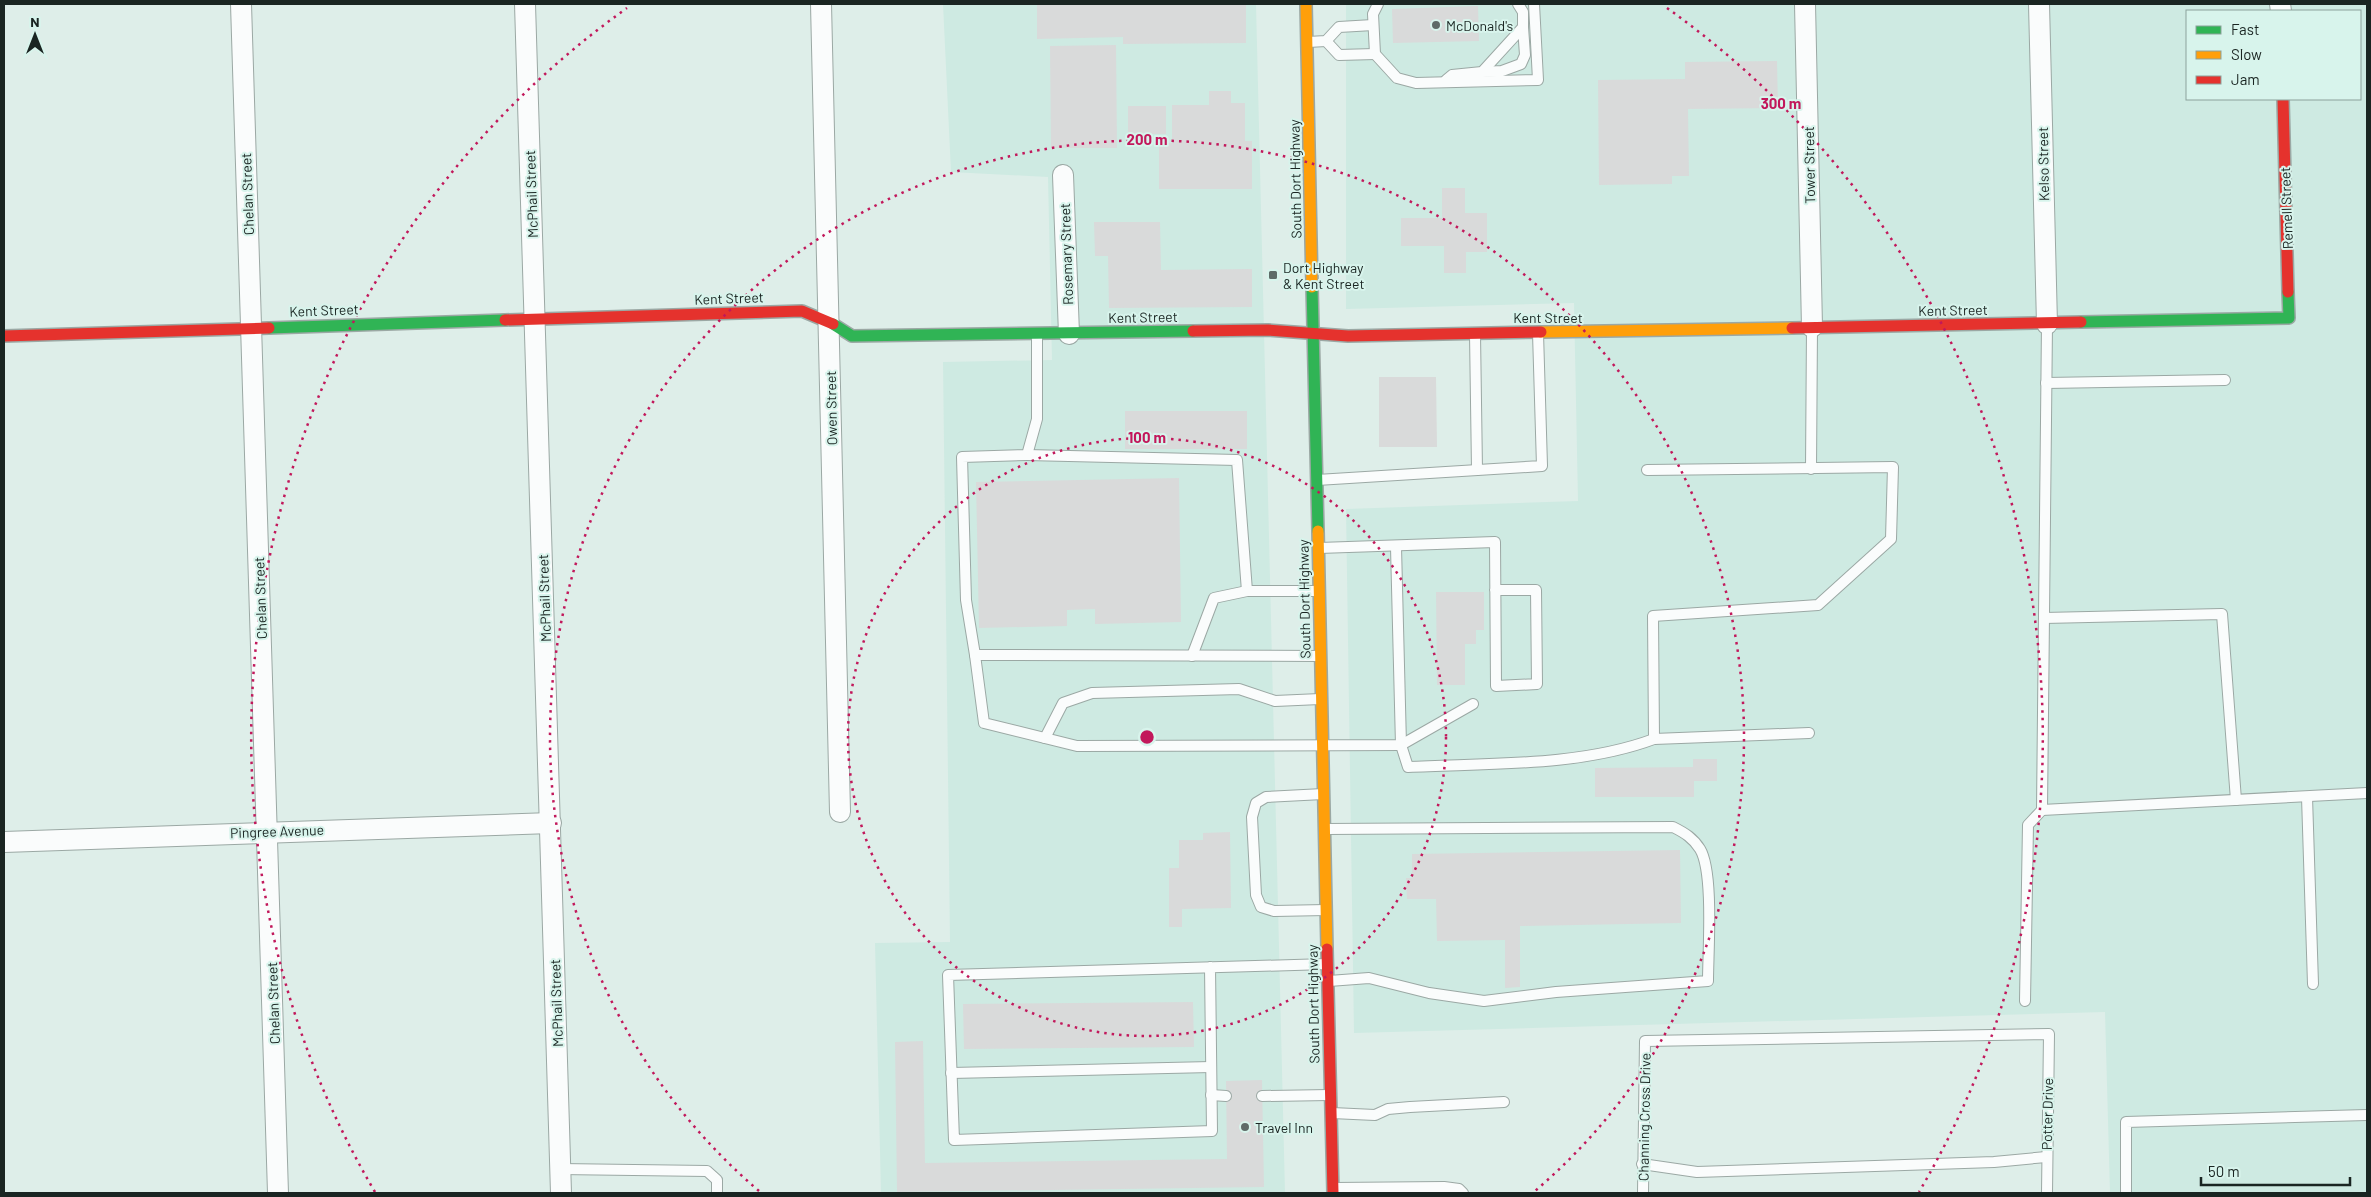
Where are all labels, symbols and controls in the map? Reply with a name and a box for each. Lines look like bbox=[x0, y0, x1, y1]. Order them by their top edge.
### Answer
north arrow bbox=[10, 10, 60, 60]
legend bbox=[2186, 10, 2361, 100]
text: N bbox=[30, 13, 40, 30]
place label: McDonald's bbox=[1446, 17, 1514, 34]
marker: McDonald's bbox=[1430, 19, 1442, 31]
text: Fast bbox=[2231, 20, 2259, 38]
text: Slow bbox=[2231, 45, 2262, 63]
text: Jam bbox=[2231, 70, 2260, 88]
text: 300 m bbox=[1761, 94, 1801, 112]
street label: South Dort Highway bbox=[1285, 119, 1305, 239]
street label: Tower Street bbox=[1800, 126, 1818, 204]
street label: Kelso Street bbox=[2034, 127, 2052, 201]
text: 200 m bbox=[1126, 130, 1168, 148]
street label: McPhail Street bbox=[521, 150, 541, 238]
street label: Chelan Street bbox=[237, 153, 257, 235]
street label: Remell Street bbox=[2276, 167, 2296, 249]
street label: Rosemary Street bbox=[1056, 203, 1076, 305]
place label: Dort Highway & Kent Street bbox=[1283, 259, 1364, 292]
marker: Dort Highway & Kent Street bbox=[1267, 269, 1279, 281]
street label: Kent Street bbox=[694, 288, 764, 308]
street label: Kent Street bbox=[289, 300, 359, 320]
street label: Kent Street bbox=[1918, 301, 1988, 319]
street label: Kent Street bbox=[1108, 308, 1178, 326]
street label: Kent Street bbox=[1513, 309, 1583, 326]
street label: Owen Street bbox=[822, 371, 840, 445]
text: 100 m bbox=[1128, 428, 1166, 446]
street label: South Dort Highway bbox=[1294, 539, 1314, 659]
street label: McPhail Street bbox=[534, 554, 554, 642]
street label: Chelan Street bbox=[250, 557, 270, 639]
centre of rings bbox=[1138, 728, 1156, 746]
street label: Pingree Avenue bbox=[230, 821, 324, 841]
street label: South Dort Highway bbox=[1303, 944, 1323, 1064]
street label: McPhail Street bbox=[546, 959, 566, 1047]
street label: Chelan Street bbox=[263, 962, 283, 1044]
street label: Channing Cross Drive bbox=[1634, 1053, 1654, 1181]
street label: Potter Drive bbox=[2038, 1078, 2056, 1150]
place label: Travel Inn bbox=[1255, 1119, 1313, 1136]
marker: Travel Inn bbox=[1239, 1121, 1251, 1133]
scale bar bbox=[2201, 1154, 2350, 1186]
text: 50 m bbox=[2208, 1162, 2240, 1180]

